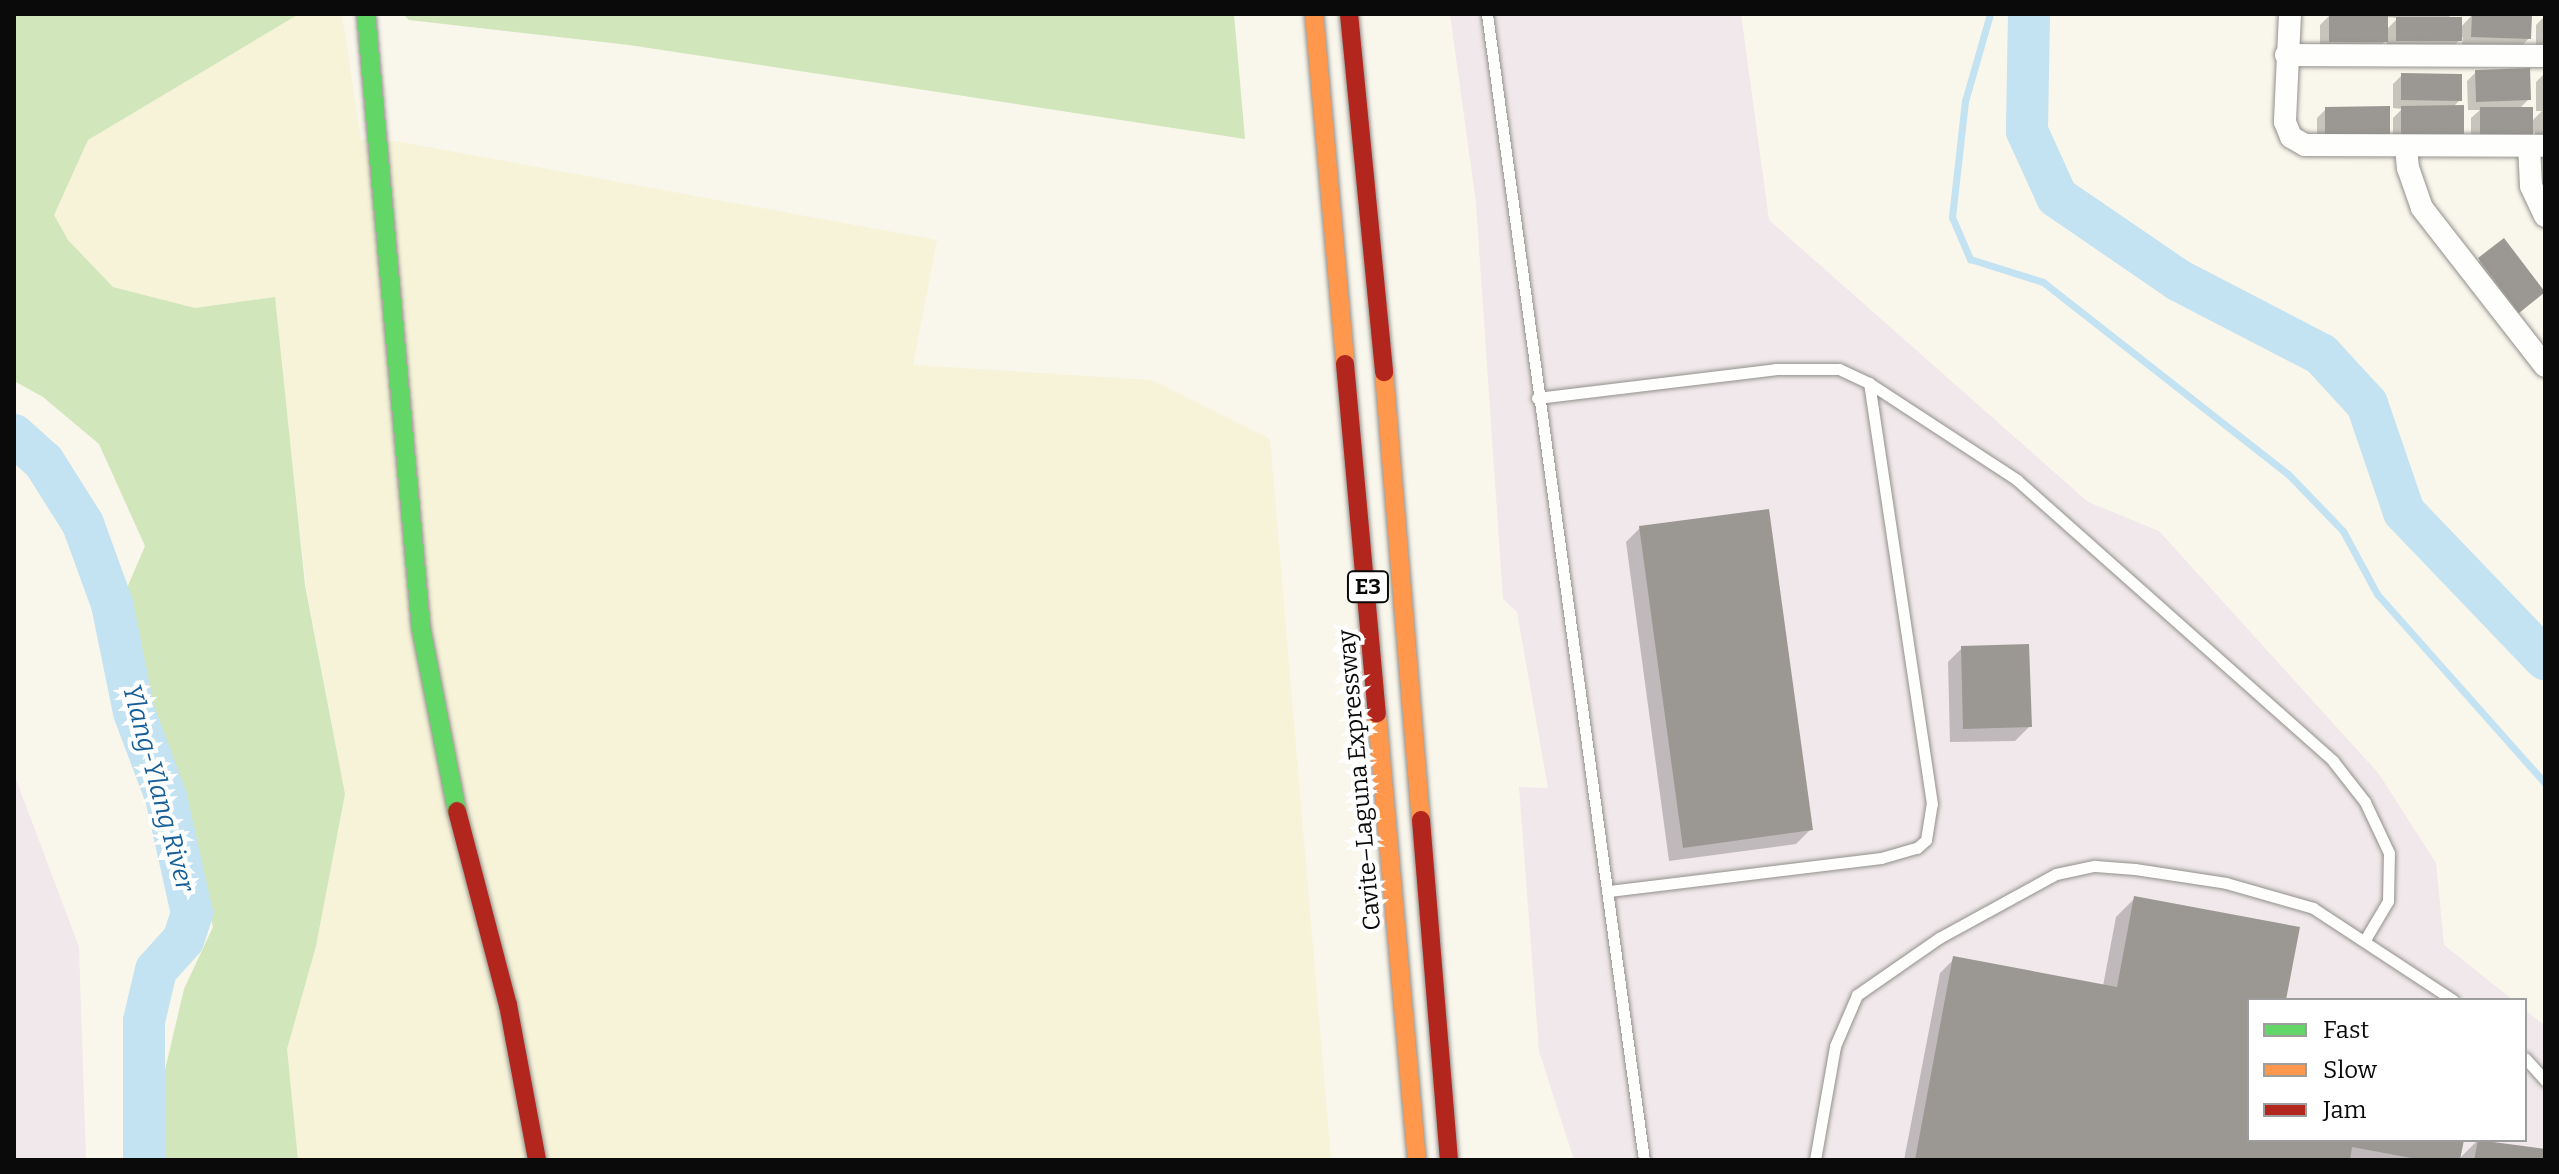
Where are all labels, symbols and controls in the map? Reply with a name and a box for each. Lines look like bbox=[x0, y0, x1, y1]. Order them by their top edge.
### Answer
road number: E3 bbox=[1346, 569, 1390, 605]
street label: Cavite–Laguna Expressway bbox=[1332, 628, 1388, 932]
water label: Ylang-Ylang River bbox=[115, 681, 201, 895]
legend bbox=[2247, 998, 2527, 1142]
text: Fast bbox=[2323, 1016, 2369, 1044]
text: Slow bbox=[2323, 1056, 2377, 1084]
text: Jam bbox=[2323, 1096, 2366, 1124]

